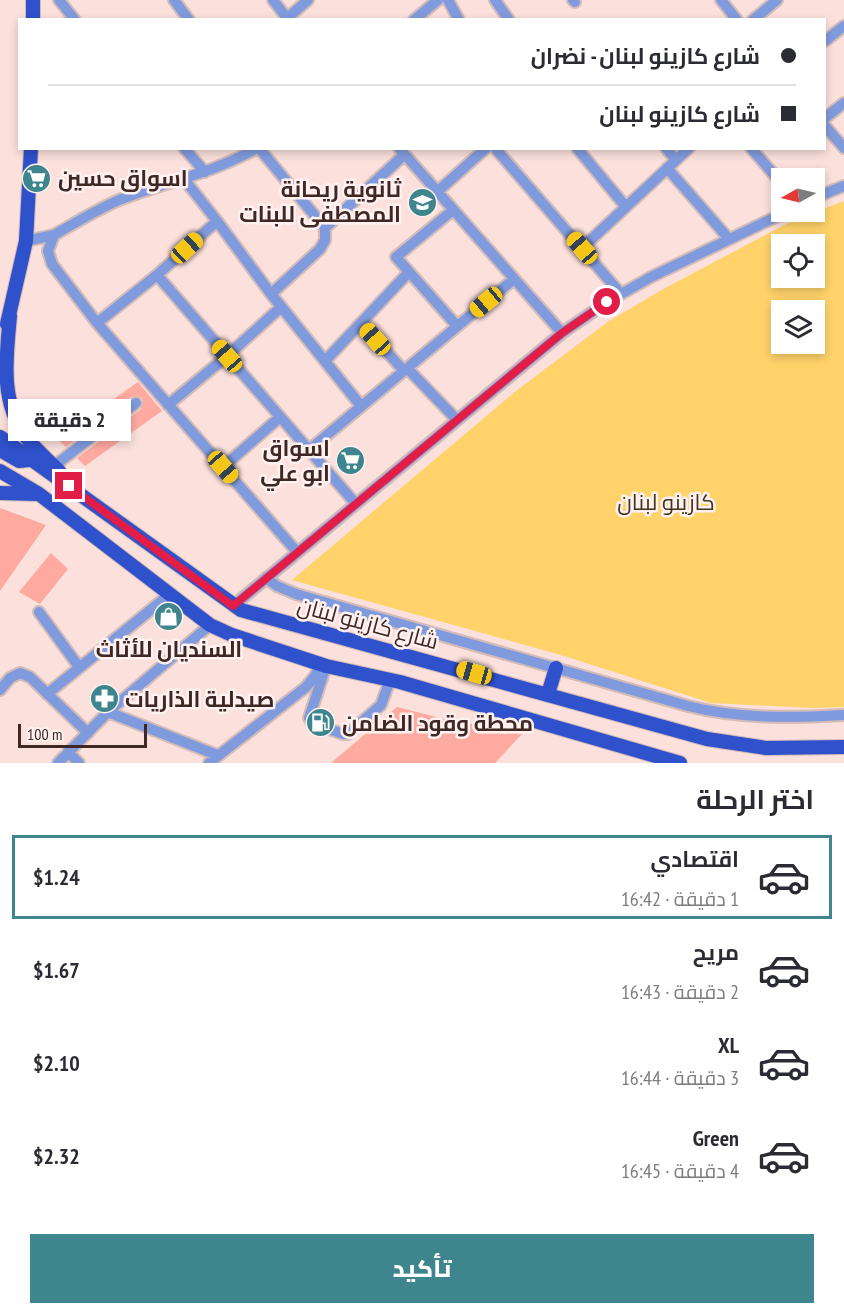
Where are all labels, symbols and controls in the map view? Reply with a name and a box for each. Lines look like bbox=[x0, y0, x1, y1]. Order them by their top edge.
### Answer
text: شارع كازينو لبنان - نضران bbox=[531, 42, 760, 70]
text: شارع كازينو لبنان bbox=[599, 100, 760, 128]
supermarket icon: اسواق حسين bbox=[21, 162, 53, 194]
place label: اسواق حسين bbox=[58, 164, 188, 192]
north arrow bbox=[771, 168, 825, 222]
map controls bbox=[771, 168, 825, 354]
place label: ثانوية ريحانة المصطفى للبنات bbox=[239, 175, 402, 228]
school or university icon: ثانوية ريحانة المصطفى للبنات bbox=[406, 186, 438, 218]
car bbox=[168, 229, 206, 267]
car bbox=[563, 229, 601, 267]
button: locate bbox=[771, 234, 825, 288]
car bbox=[466, 284, 506, 320]
route start bbox=[593, 288, 620, 315]
button: layers bbox=[771, 300, 825, 354]
car bbox=[356, 320, 394, 358]
car bbox=[208, 337, 246, 375]
callout: 2 دقيقة bbox=[8, 399, 130, 441]
text: 2 دقيقة bbox=[34, 407, 105, 433]
place label: اسواق ابو علي bbox=[260, 434, 330, 491]
supermarket icon: اسواق ابو علي bbox=[335, 445, 367, 477]
car bbox=[204, 448, 242, 486]
route end bbox=[55, 472, 82, 499]
park label: كازينو لبنان bbox=[617, 488, 715, 516]
street label: شارع كازينو لبنان bbox=[294, 591, 442, 656]
shop icon: السنديان للأثاث bbox=[153, 601, 185, 633]
place label: السنديان للأثاث bbox=[96, 635, 242, 663]
car bbox=[454, 659, 494, 687]
pharmacy icon: صيدلية الذاريات bbox=[88, 683, 120, 715]
place label: صيدلية الذاريات bbox=[125, 685, 274, 713]
fuel station icon: محطة وقود الضامن bbox=[305, 707, 337, 739]
place label: محطة وقود الضامن bbox=[342, 709, 533, 737]
scale bar bbox=[18, 721, 147, 748]
text: 100 m bbox=[27, 724, 62, 744]
text: اختر الرحلة bbox=[696, 782, 814, 816]
text: اقتصادي bbox=[650, 845, 739, 873]
icon: car bbox=[757, 850, 811, 904]
text: $1.24 bbox=[33, 863, 80, 891]
text: 1 دقيقة · 16:42 bbox=[621, 886, 739, 912]
text: مريح bbox=[693, 938, 739, 966]
icon: car bbox=[757, 943, 811, 997]
text: $1.67 bbox=[33, 956, 80, 984]
text: 2 دقيقة · 16:43 bbox=[621, 979, 739, 1005]
text: XL bbox=[718, 1031, 739, 1059]
icon: car bbox=[757, 1036, 811, 1090]
text: $2.10 bbox=[33, 1049, 80, 1077]
text: 3 دقيقة · 16:44 bbox=[621, 1065, 739, 1091]
text: Green bbox=[693, 1124, 739, 1152]
icon: car bbox=[757, 1129, 811, 1183]
text: $2.32 bbox=[33, 1142, 80, 1170]
text: 4 دقيقة · 16:45 bbox=[621, 1158, 739, 1184]
button: تأكيد bbox=[30, 1234, 814, 1303]

